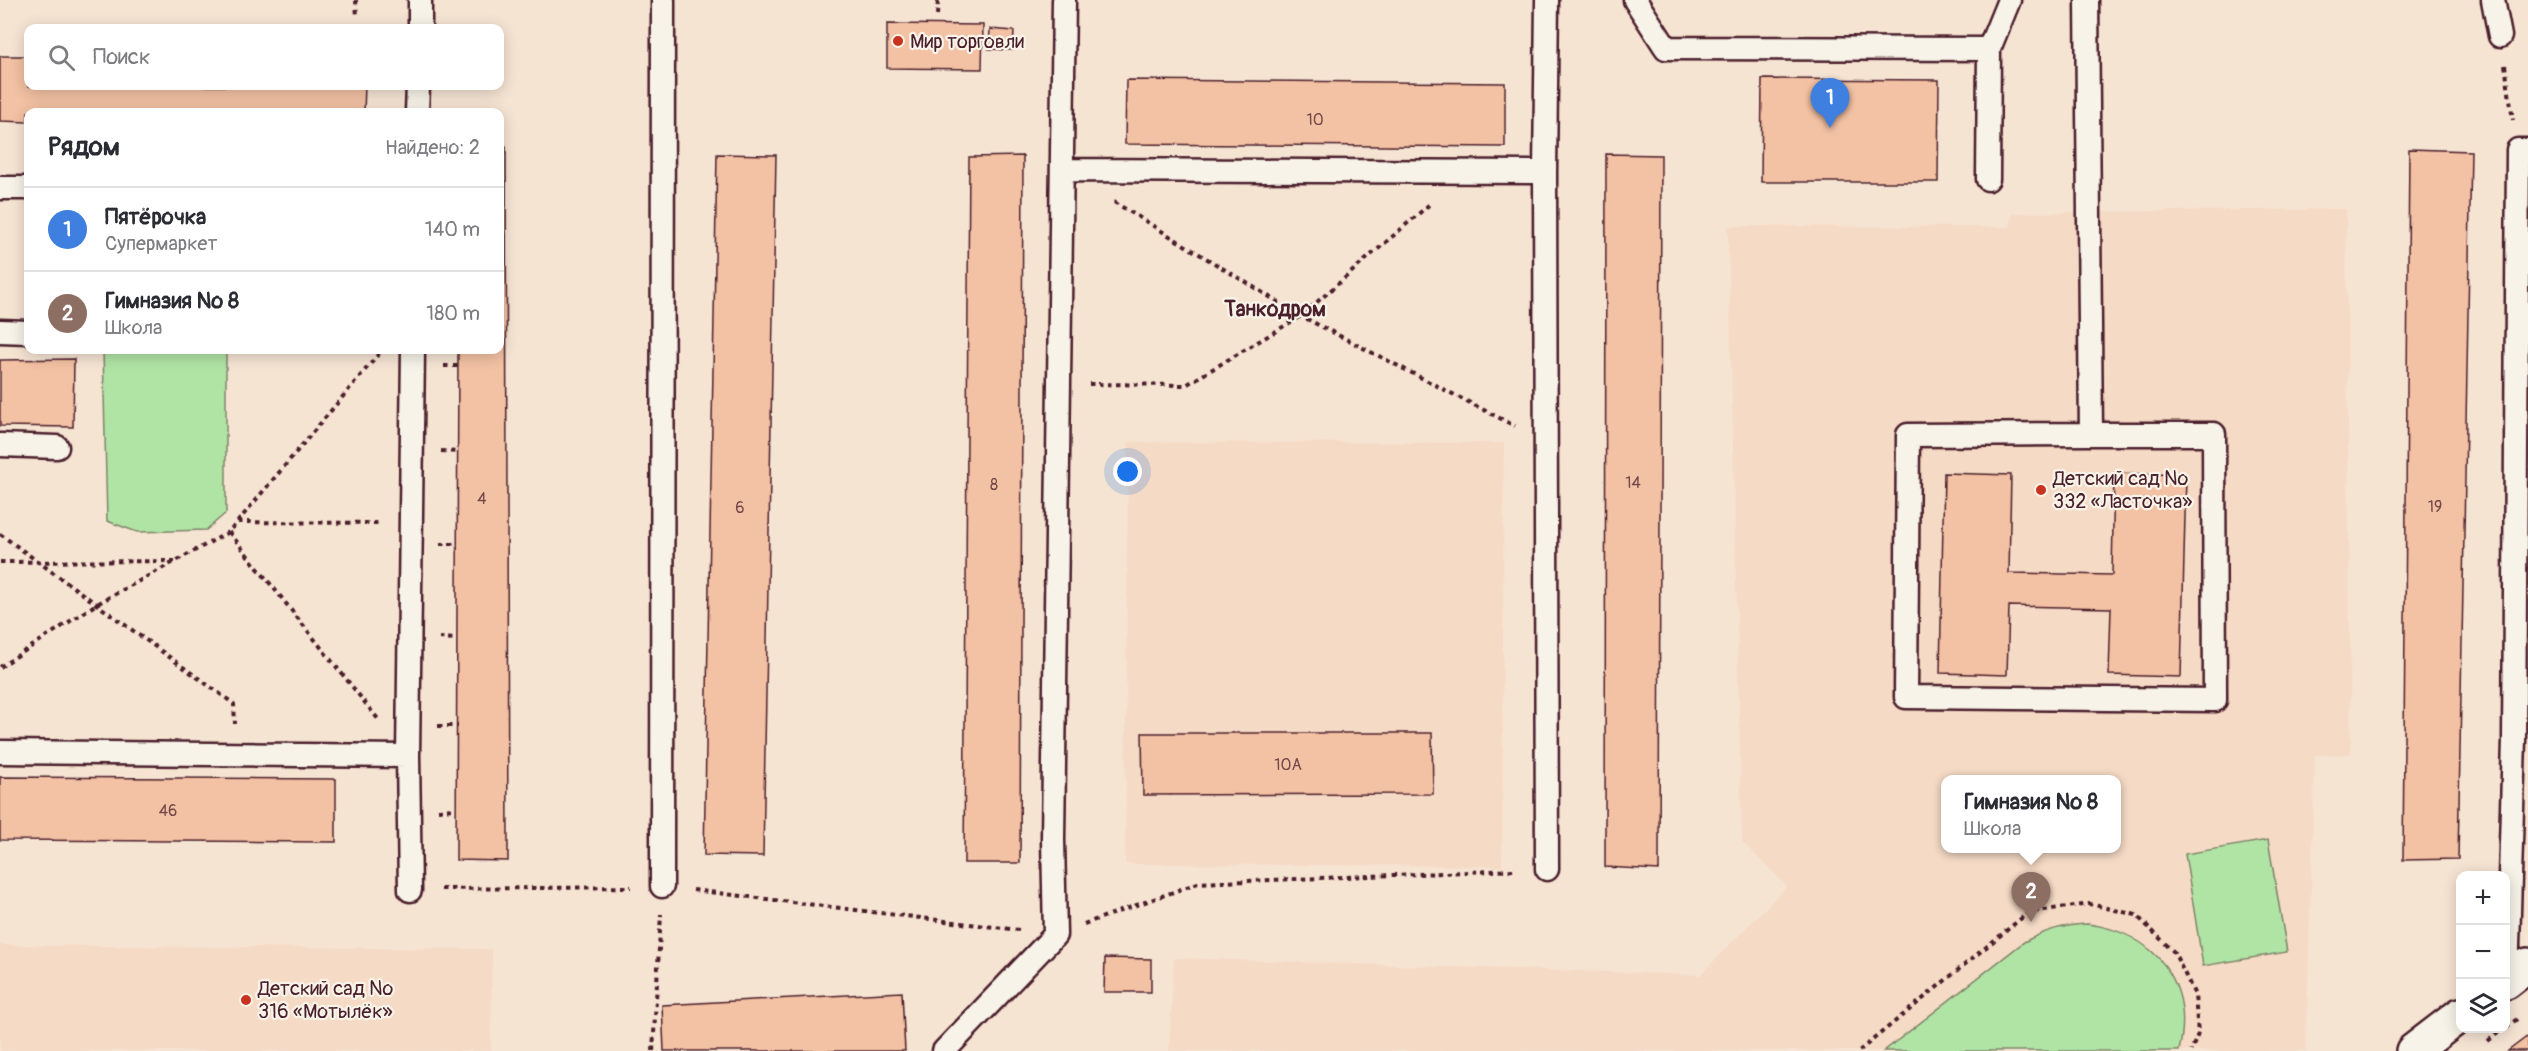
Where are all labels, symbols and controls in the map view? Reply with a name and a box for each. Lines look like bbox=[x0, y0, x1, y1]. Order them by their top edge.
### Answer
search box bbox=[24, 24, 504, 90]
place label: Мир торговли bbox=[910, 29, 1024, 54]
marker: Мир торговли bbox=[891, 34, 905, 48]
icon: search bbox=[45, 41, 78, 74]
text: Поиск bbox=[93, 43, 150, 71]
pin: 1 bbox=[1810, 78, 1850, 128]
house number: 10 bbox=[1306, 110, 1324, 130]
text: Рядом bbox=[48, 131, 120, 163]
text: Найдено: 2 bbox=[385, 135, 480, 160]
text: Пятёрочка bbox=[105, 203, 206, 231]
text: 1 bbox=[64, 217, 71, 242]
text: 140 m bbox=[425, 217, 480, 242]
text: Супермаркет bbox=[105, 231, 217, 256]
text: Гимназия № 8 bbox=[105, 287, 239, 315]
district label: Танкодром bbox=[1223, 296, 1326, 323]
text: 2 bbox=[62, 301, 73, 326]
text: 180 m bbox=[426, 301, 480, 326]
text: Школа bbox=[105, 315, 162, 340]
your location bbox=[1113, 457, 1142, 486]
place label: Детский сад № 332 «Ласточка» bbox=[2052, 466, 2192, 514]
house number: 14 bbox=[1625, 473, 1641, 493]
house number: 8 bbox=[990, 475, 998, 495]
marker: Детский сад № 332 «Ласточка» bbox=[2034, 483, 2048, 497]
house number: 4 bbox=[477, 489, 487, 509]
house number: 19 bbox=[2428, 497, 2442, 517]
house number: 6 bbox=[735, 498, 745, 518]
house number: 10А bbox=[1274, 755, 1302, 775]
popup bbox=[1941, 775, 2121, 853]
text: Гимназия № 8 bbox=[1964, 788, 2098, 816]
house number: 46 bbox=[159, 801, 177, 821]
text: Школа bbox=[1964, 816, 2021, 841]
map controls bbox=[2456, 871, 2510, 1033]
button: + bbox=[2456, 871, 2510, 925]
pin: 2 bbox=[2012, 872, 2050, 922]
button: − bbox=[2456, 925, 2510, 979]
place label: Детский сад № 316 «Мотылёк» bbox=[257, 976, 393, 1024]
button: layers bbox=[2456, 979, 2510, 1033]
marker: Детский сад № 316 «Мотылёк» bbox=[239, 993, 253, 1007]

